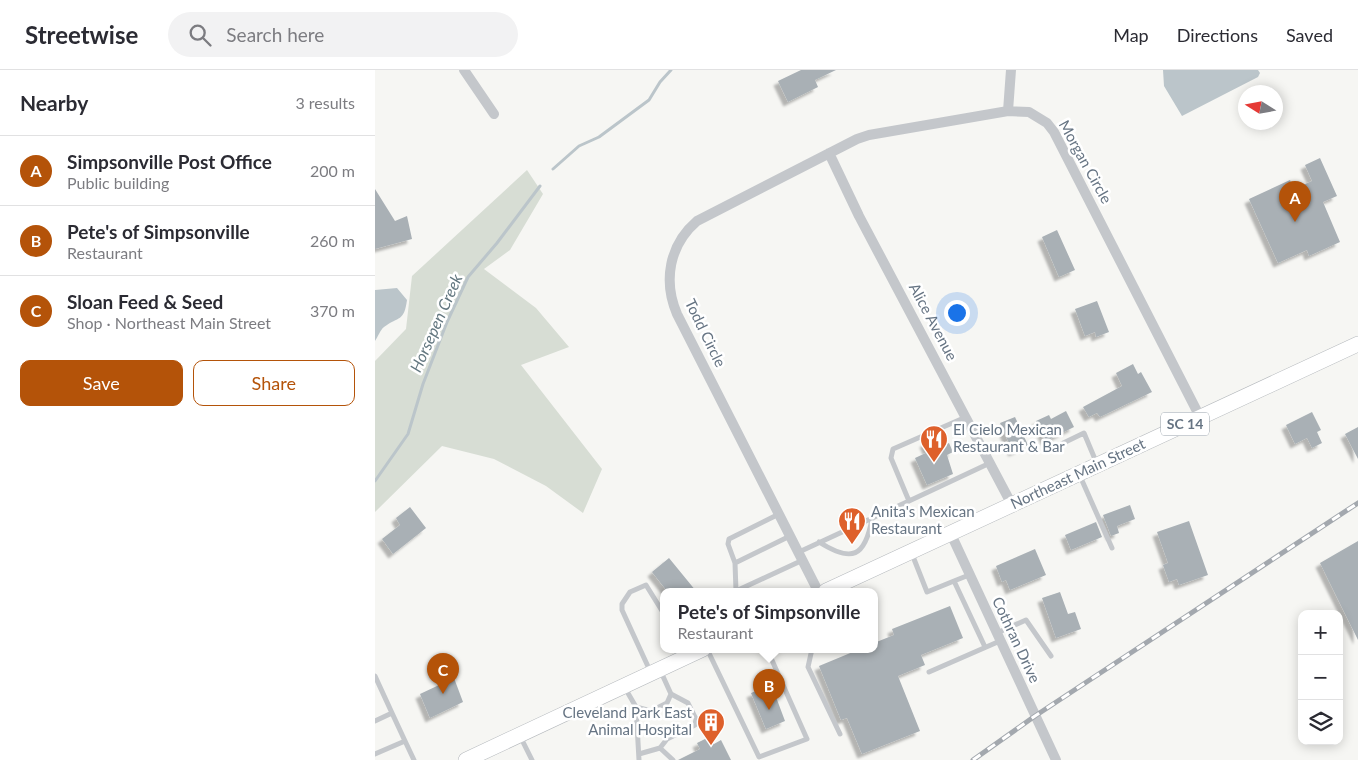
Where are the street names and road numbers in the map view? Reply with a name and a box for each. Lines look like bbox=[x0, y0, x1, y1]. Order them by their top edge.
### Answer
street label: Morgan Circle bbox=[1056, 117, 1116, 206]
street label: Alice Avenue bbox=[906, 280, 962, 363]
street label: Todd Circle bbox=[682, 296, 730, 370]
road number: SC 14 bbox=[1161, 412, 1209, 436]
street label: Northeast Main Street bbox=[1007, 434, 1148, 512]
street label: Cothran Drive bbox=[989, 594, 1045, 685]

